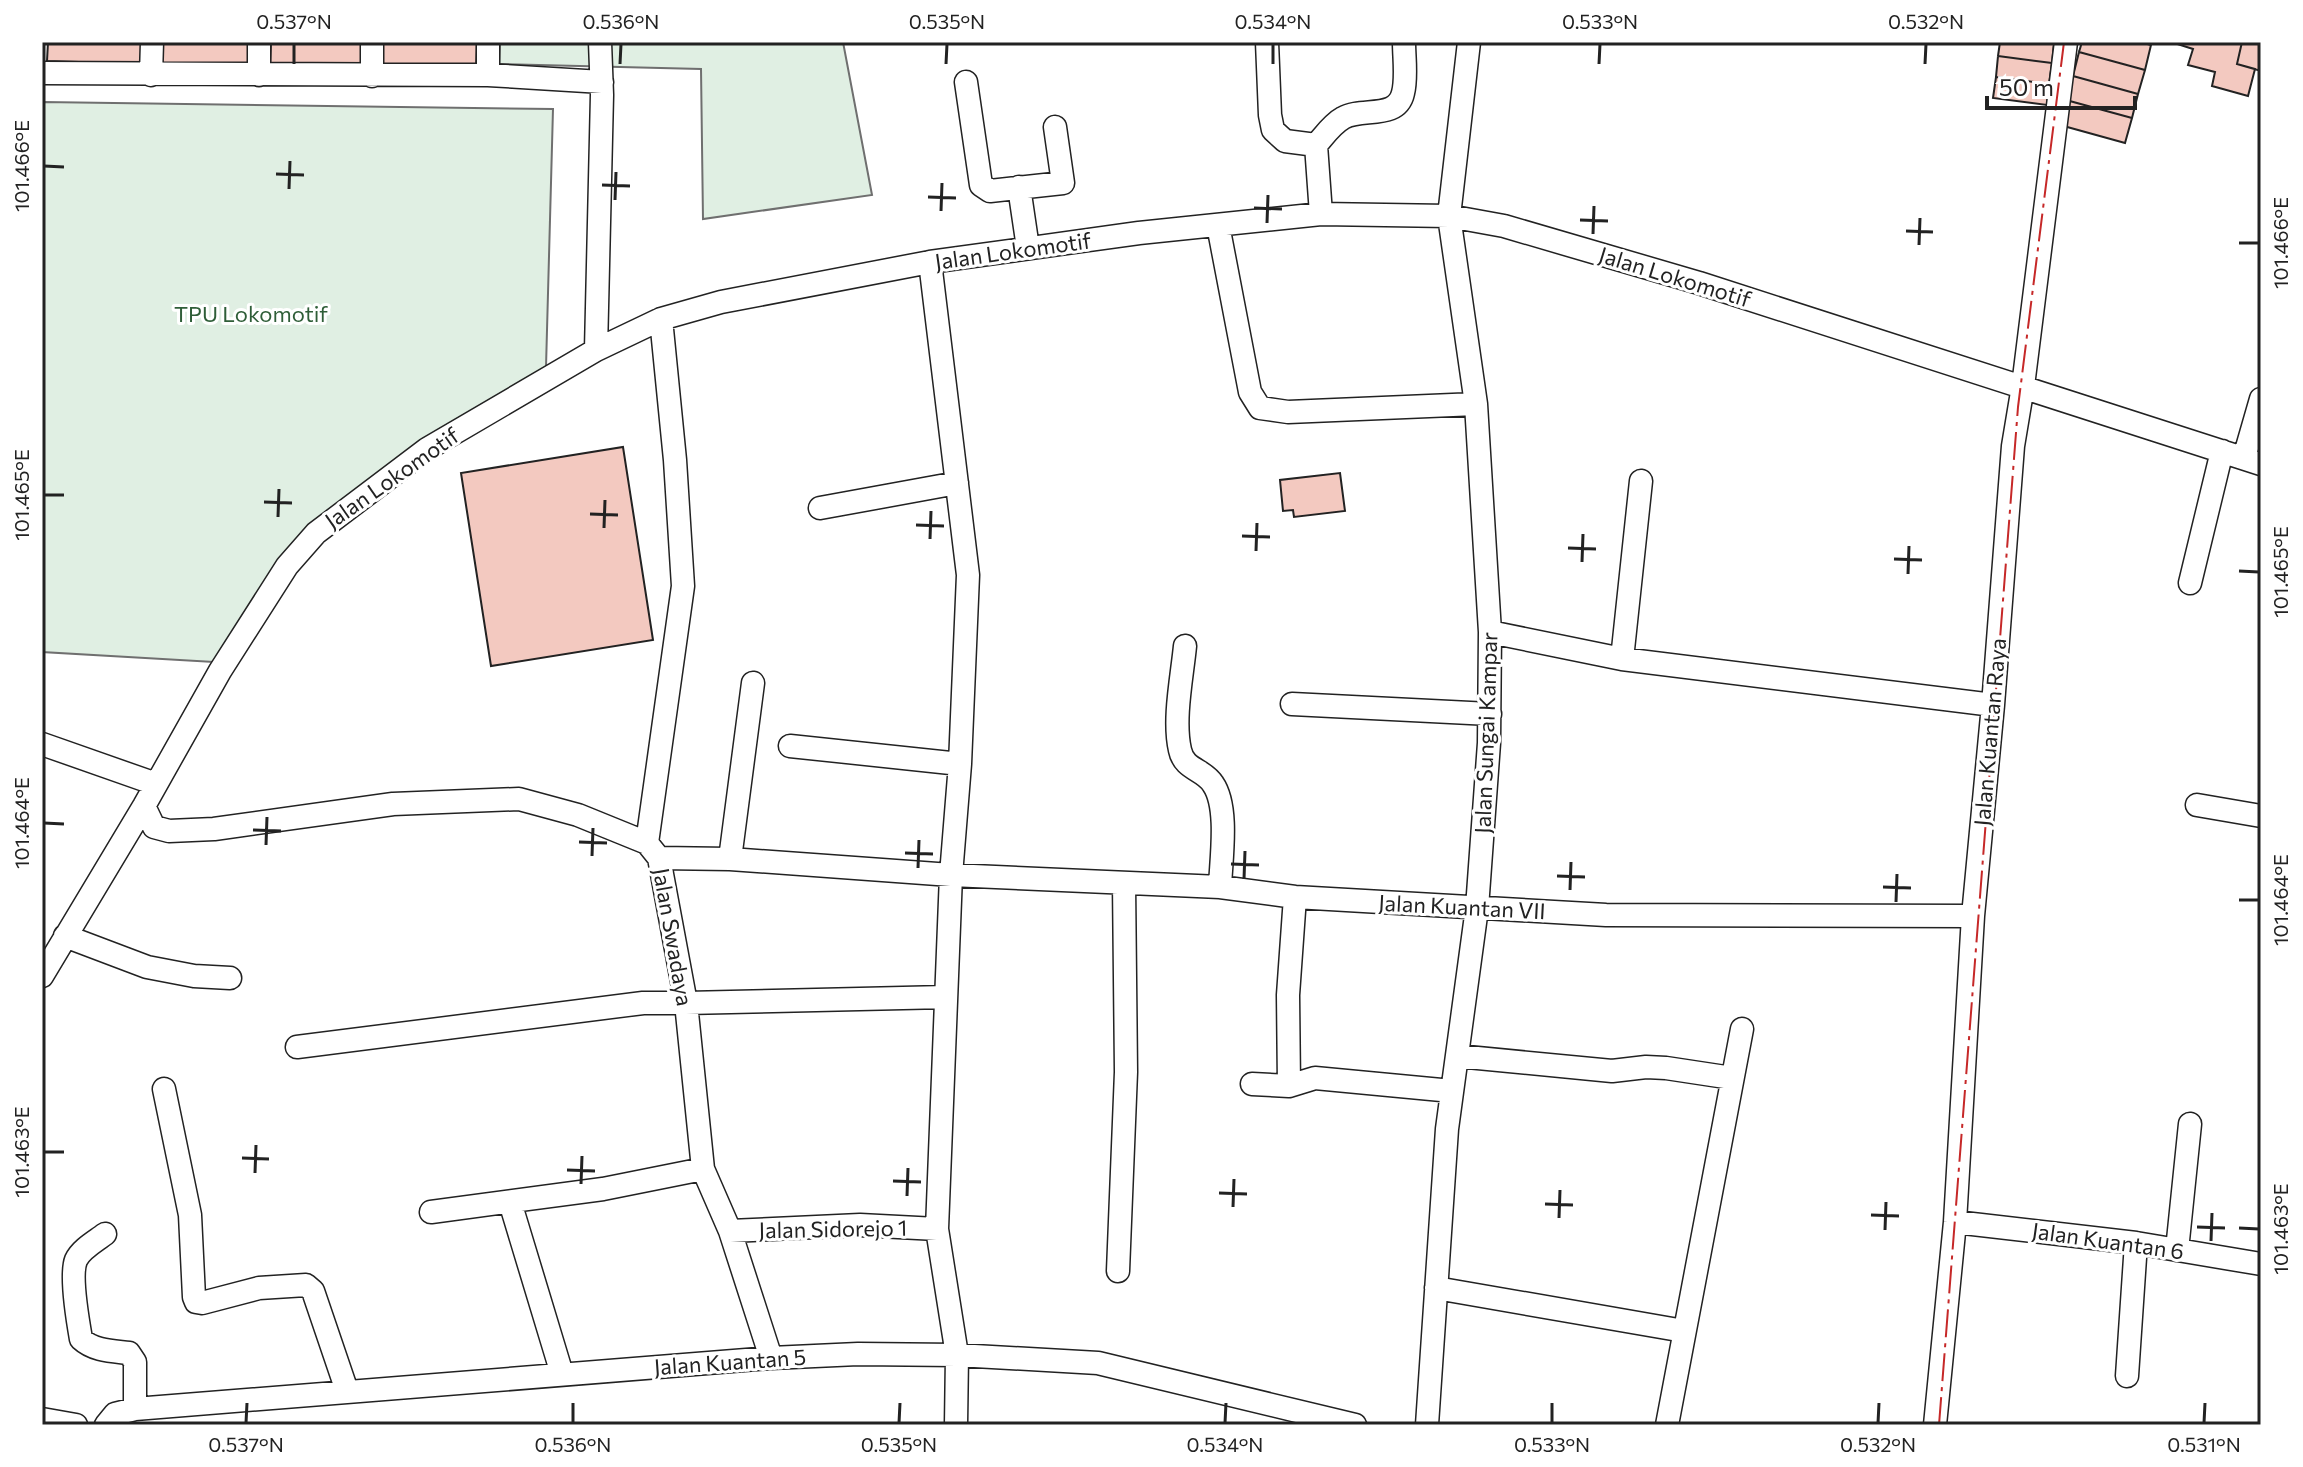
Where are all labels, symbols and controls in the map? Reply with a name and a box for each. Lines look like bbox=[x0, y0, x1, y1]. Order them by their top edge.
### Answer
text: 0.537°N bbox=[256, 9, 332, 33]
text: 0.536°N bbox=[583, 9, 659, 33]
text: 0.535°N bbox=[909, 9, 985, 33]
text: 0.534°N bbox=[1235, 9, 1311, 33]
text: 0.533°N bbox=[1562, 9, 1638, 33]
text: 0.532°N bbox=[1888, 9, 1964, 33]
scale bar bbox=[1987, 60, 2135, 110]
text: 50 m bbox=[1999, 72, 2054, 101]
text: 101.466°E bbox=[9, 120, 33, 212]
text: 101.466°E bbox=[2268, 197, 2292, 289]
street label: Jalan Lokomotif bbox=[933, 226, 1093, 275]
street label: Jalan Lokomotif bbox=[1596, 241, 1755, 313]
park label: TPU Lokomotif bbox=[174, 300, 328, 327]
street label: Jalan Lokomotif bbox=[319, 421, 464, 534]
text: 101.465°E bbox=[9, 449, 33, 541]
text: 101.465°E bbox=[2268, 526, 2292, 618]
street label: Jalan Sungai Kampar bbox=[1468, 632, 1503, 834]
street label: Jalan Kuantan Raya bbox=[1968, 637, 2011, 827]
text: 101.464°E bbox=[9, 777, 33, 869]
text: 101.464°E bbox=[2268, 854, 2292, 946]
street label: Jalan Swadaya bbox=[648, 866, 699, 1008]
street label: Jalan Kuantan VII bbox=[1378, 889, 1546, 924]
text: 101.463°E bbox=[9, 1106, 33, 1198]
text: 101.463°E bbox=[2268, 1183, 2292, 1275]
street label: Jalan Sidorejo 1 bbox=[758, 1214, 908, 1243]
street label: Jalan Kuantan 6 bbox=[2030, 1216, 2186, 1265]
street label: Jalan Kuantan 5 bbox=[653, 1343, 807, 1380]
text: 0.537°N bbox=[208, 1432, 284, 1456]
text: 0.536°N bbox=[535, 1432, 611, 1456]
text: 0.535°N bbox=[861, 1432, 937, 1456]
text: 0.534°N bbox=[1187, 1432, 1263, 1456]
text: 0.533°N bbox=[1514, 1432, 1590, 1456]
text: 0.532°N bbox=[1840, 1432, 1916, 1456]
text: 0.531°N bbox=[2167, 1432, 2241, 1456]

